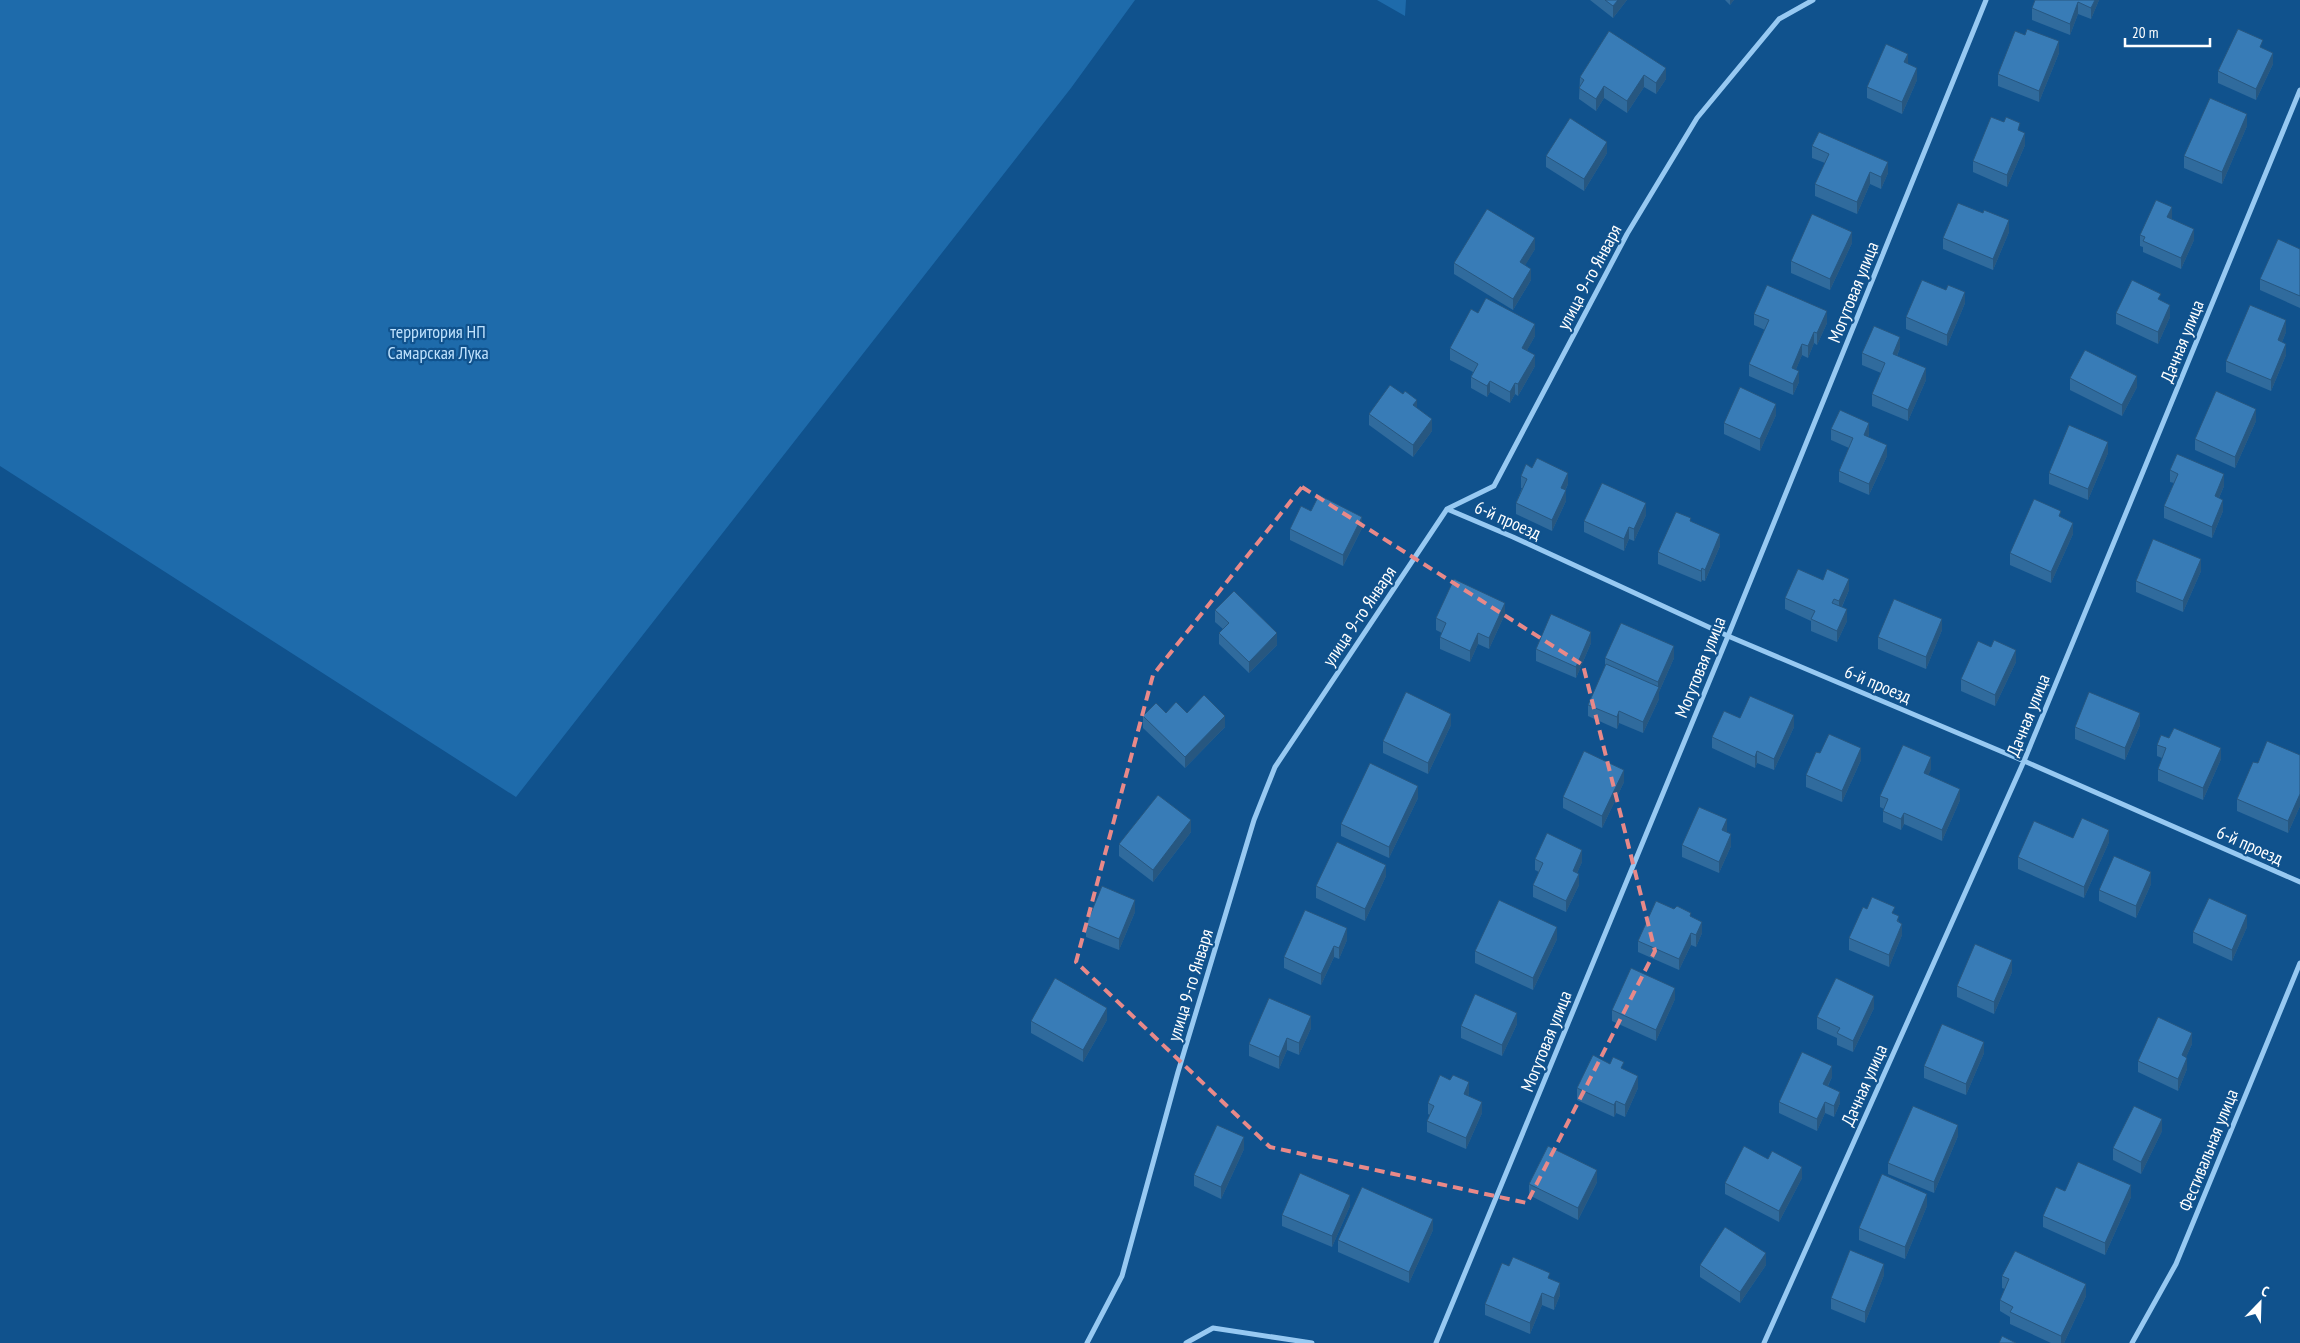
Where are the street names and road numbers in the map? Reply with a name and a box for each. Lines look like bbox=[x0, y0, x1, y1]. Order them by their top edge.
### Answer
street label: улица 9-го Января bbox=[1552, 220, 1626, 334]
street label: Могутовая улица bbox=[1822, 238, 1884, 346]
street label: Дачная улица bbox=[2155, 296, 2209, 386]
street label: 6-й проезд bbox=[1471, 495, 1545, 545]
street label: улица 9-го Января bbox=[1317, 561, 1401, 671]
street label: Могутовая улица bbox=[1669, 613, 1731, 721]
street label: 6-й проезд bbox=[1841, 660, 1915, 708]
street label: Дачная улица bbox=[2001, 670, 2055, 760]
street label: 6-й проезд bbox=[2213, 820, 2287, 870]
street label: улица 9-го Января bbox=[1162, 926, 1218, 1044]
street label: Могутовая улица bbox=[1515, 987, 1577, 1095]
street label: Дачная улица bbox=[1836, 1041, 1892, 1129]
street label: Фестивальная улица bbox=[2173, 1086, 2243, 1214]

